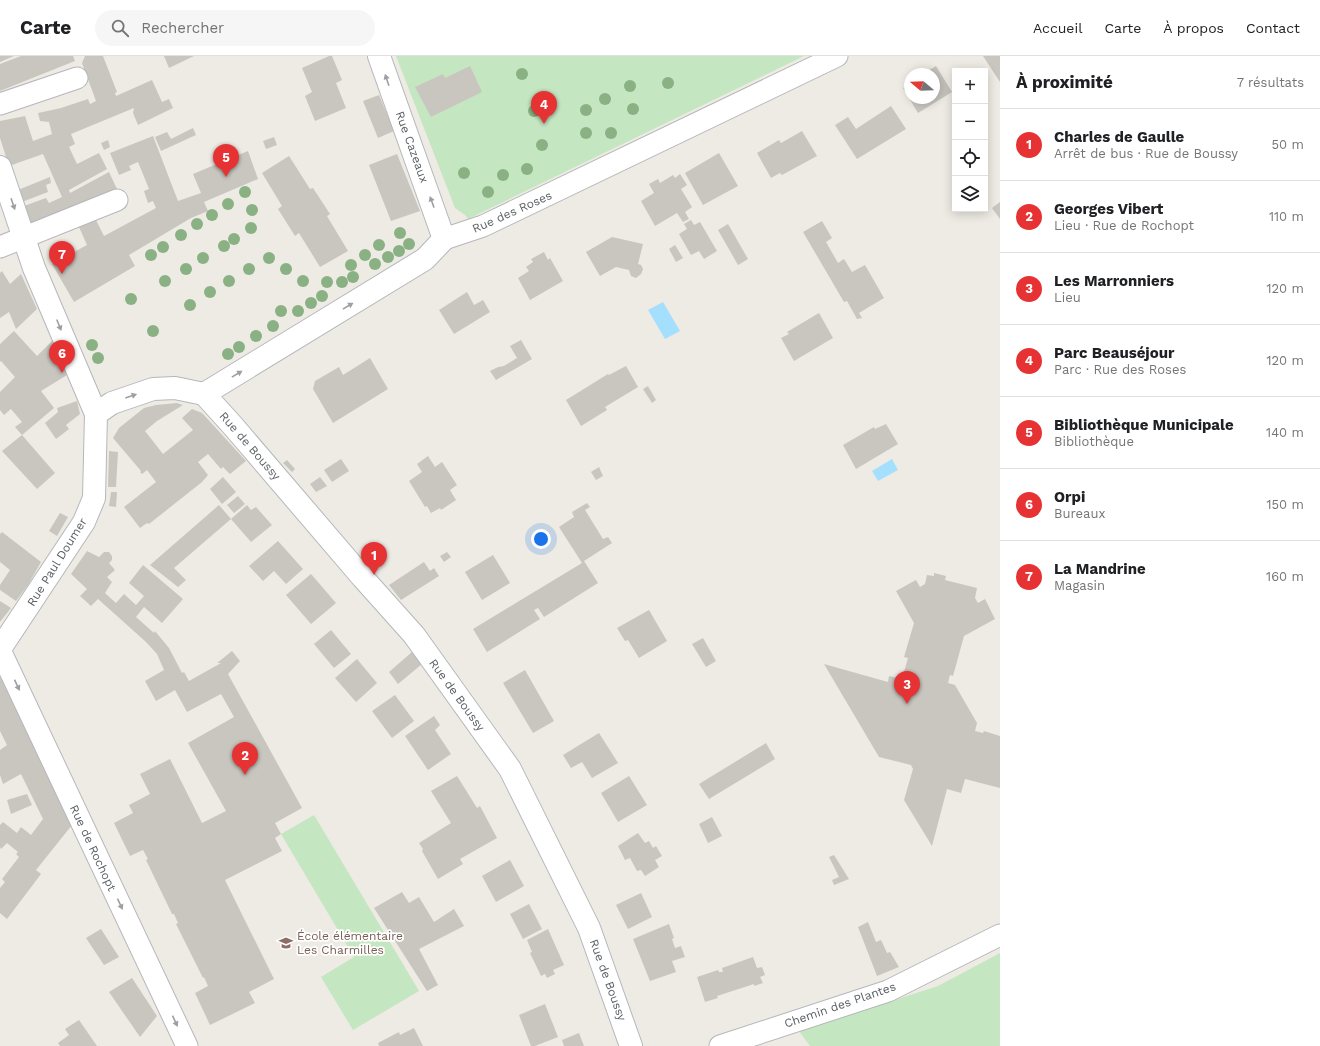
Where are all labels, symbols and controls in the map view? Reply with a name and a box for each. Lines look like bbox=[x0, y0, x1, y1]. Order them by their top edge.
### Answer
search box bbox=[95, 10, 375, 46]
text: Carte bbox=[20, 16, 71, 39]
icon: search bbox=[109, 17, 131, 39]
text: Rechercher bbox=[141, 19, 224, 37]
text: Accueil bbox=[1033, 20, 1082, 36]
text: Carte bbox=[1104, 20, 1141, 36]
text: À propos bbox=[1163, 20, 1224, 36]
text: Contact bbox=[1246, 20, 1300, 36]
north arrow bbox=[904, 68, 940, 104]
map controls bbox=[952, 68, 988, 212]
button: + bbox=[952, 68, 988, 104]
text: À proximité bbox=[1016, 72, 1113, 92]
one-way arrow bbox=[384, 73, 390, 85]
text: 7 résultats bbox=[1237, 75, 1304, 90]
pin: 4 bbox=[531, 91, 557, 124]
button: − bbox=[952, 104, 988, 140]
street label: Rue Cazeaux bbox=[393, 109, 431, 185]
text: Charles de Gaulle bbox=[1054, 128, 1184, 146]
text: 1 bbox=[1026, 137, 1032, 152]
text: 50 m bbox=[1272, 137, 1304, 152]
button: locate bbox=[952, 140, 988, 176]
pin: 5 bbox=[213, 144, 239, 177]
text: Arrêt de bus · Rue de Boussy bbox=[1054, 146, 1238, 161]
button: layers bbox=[952, 176, 988, 212]
street label: Rue des Roses bbox=[470, 188, 554, 236]
one-way arrow bbox=[429, 195, 435, 207]
one-way arrow bbox=[10, 198, 16, 210]
text: Georges Vibert bbox=[1054, 200, 1163, 218]
text: 2 bbox=[1025, 209, 1033, 224]
text: 110 m bbox=[1269, 209, 1304, 224]
text: Lieu · Rue de Rochopt bbox=[1054, 218, 1194, 233]
pin: 7 bbox=[49, 241, 75, 274]
text: Les Marronniers bbox=[1054, 272, 1174, 290]
text: 3 bbox=[1025, 281, 1033, 296]
text: 120 m bbox=[1266, 281, 1304, 296]
text: Lieu bbox=[1054, 290, 1081, 305]
one-way arrow bbox=[343, 302, 353, 310]
one-way arrow bbox=[56, 320, 62, 331]
pin: 6 bbox=[49, 340, 75, 373]
text: Parc Beauséjour bbox=[1054, 344, 1174, 362]
text: 4 bbox=[1025, 353, 1033, 368]
text: 120 m bbox=[1266, 353, 1304, 368]
text: Parc · Rue des Roses bbox=[1054, 362, 1186, 377]
one-way arrow bbox=[231, 370, 243, 377]
one-way arrow bbox=[125, 393, 137, 399]
street label: Rue de Boussy bbox=[217, 409, 284, 484]
text: Bibliothèque Municipale bbox=[1054, 416, 1234, 434]
text: 5 bbox=[1025, 425, 1033, 440]
text: 140 m bbox=[1266, 425, 1304, 440]
text: Bibliothèque bbox=[1054, 434, 1134, 449]
text: Orpi bbox=[1054, 488, 1085, 506]
text: 6 bbox=[1025, 497, 1033, 512]
text: 150 m bbox=[1266, 497, 1304, 512]
text: Bureaux bbox=[1054, 506, 1105, 521]
street label: Rue Paul Doumer bbox=[24, 515, 90, 609]
your location bbox=[531, 529, 551, 549]
pin: 1 bbox=[361, 542, 387, 575]
text: La Mandrine bbox=[1054, 560, 1146, 578]
text: 7 bbox=[1025, 569, 1033, 584]
text: 160 m bbox=[1266, 569, 1304, 584]
text: Magasin bbox=[1054, 578, 1105, 593]
street label: Rue de Boussy bbox=[426, 656, 488, 734]
pin: 3 bbox=[894, 671, 920, 704]
one-way arrow bbox=[14, 679, 20, 691]
pin: 2 bbox=[232, 742, 258, 775]
street label: Rue de Rochopt bbox=[67, 803, 119, 893]
one-way arrow bbox=[117, 898, 123, 909]
place label: École élémentaire Les Charmilles bbox=[297, 929, 403, 957]
school or university icon: École élémentaire Les Charmilles bbox=[278, 935, 294, 951]
street label: Rue de Boussy bbox=[587, 937, 630, 1023]
street label: Chemin des Plantes bbox=[782, 979, 898, 1031]
one-way arrow bbox=[172, 1016, 178, 1027]

